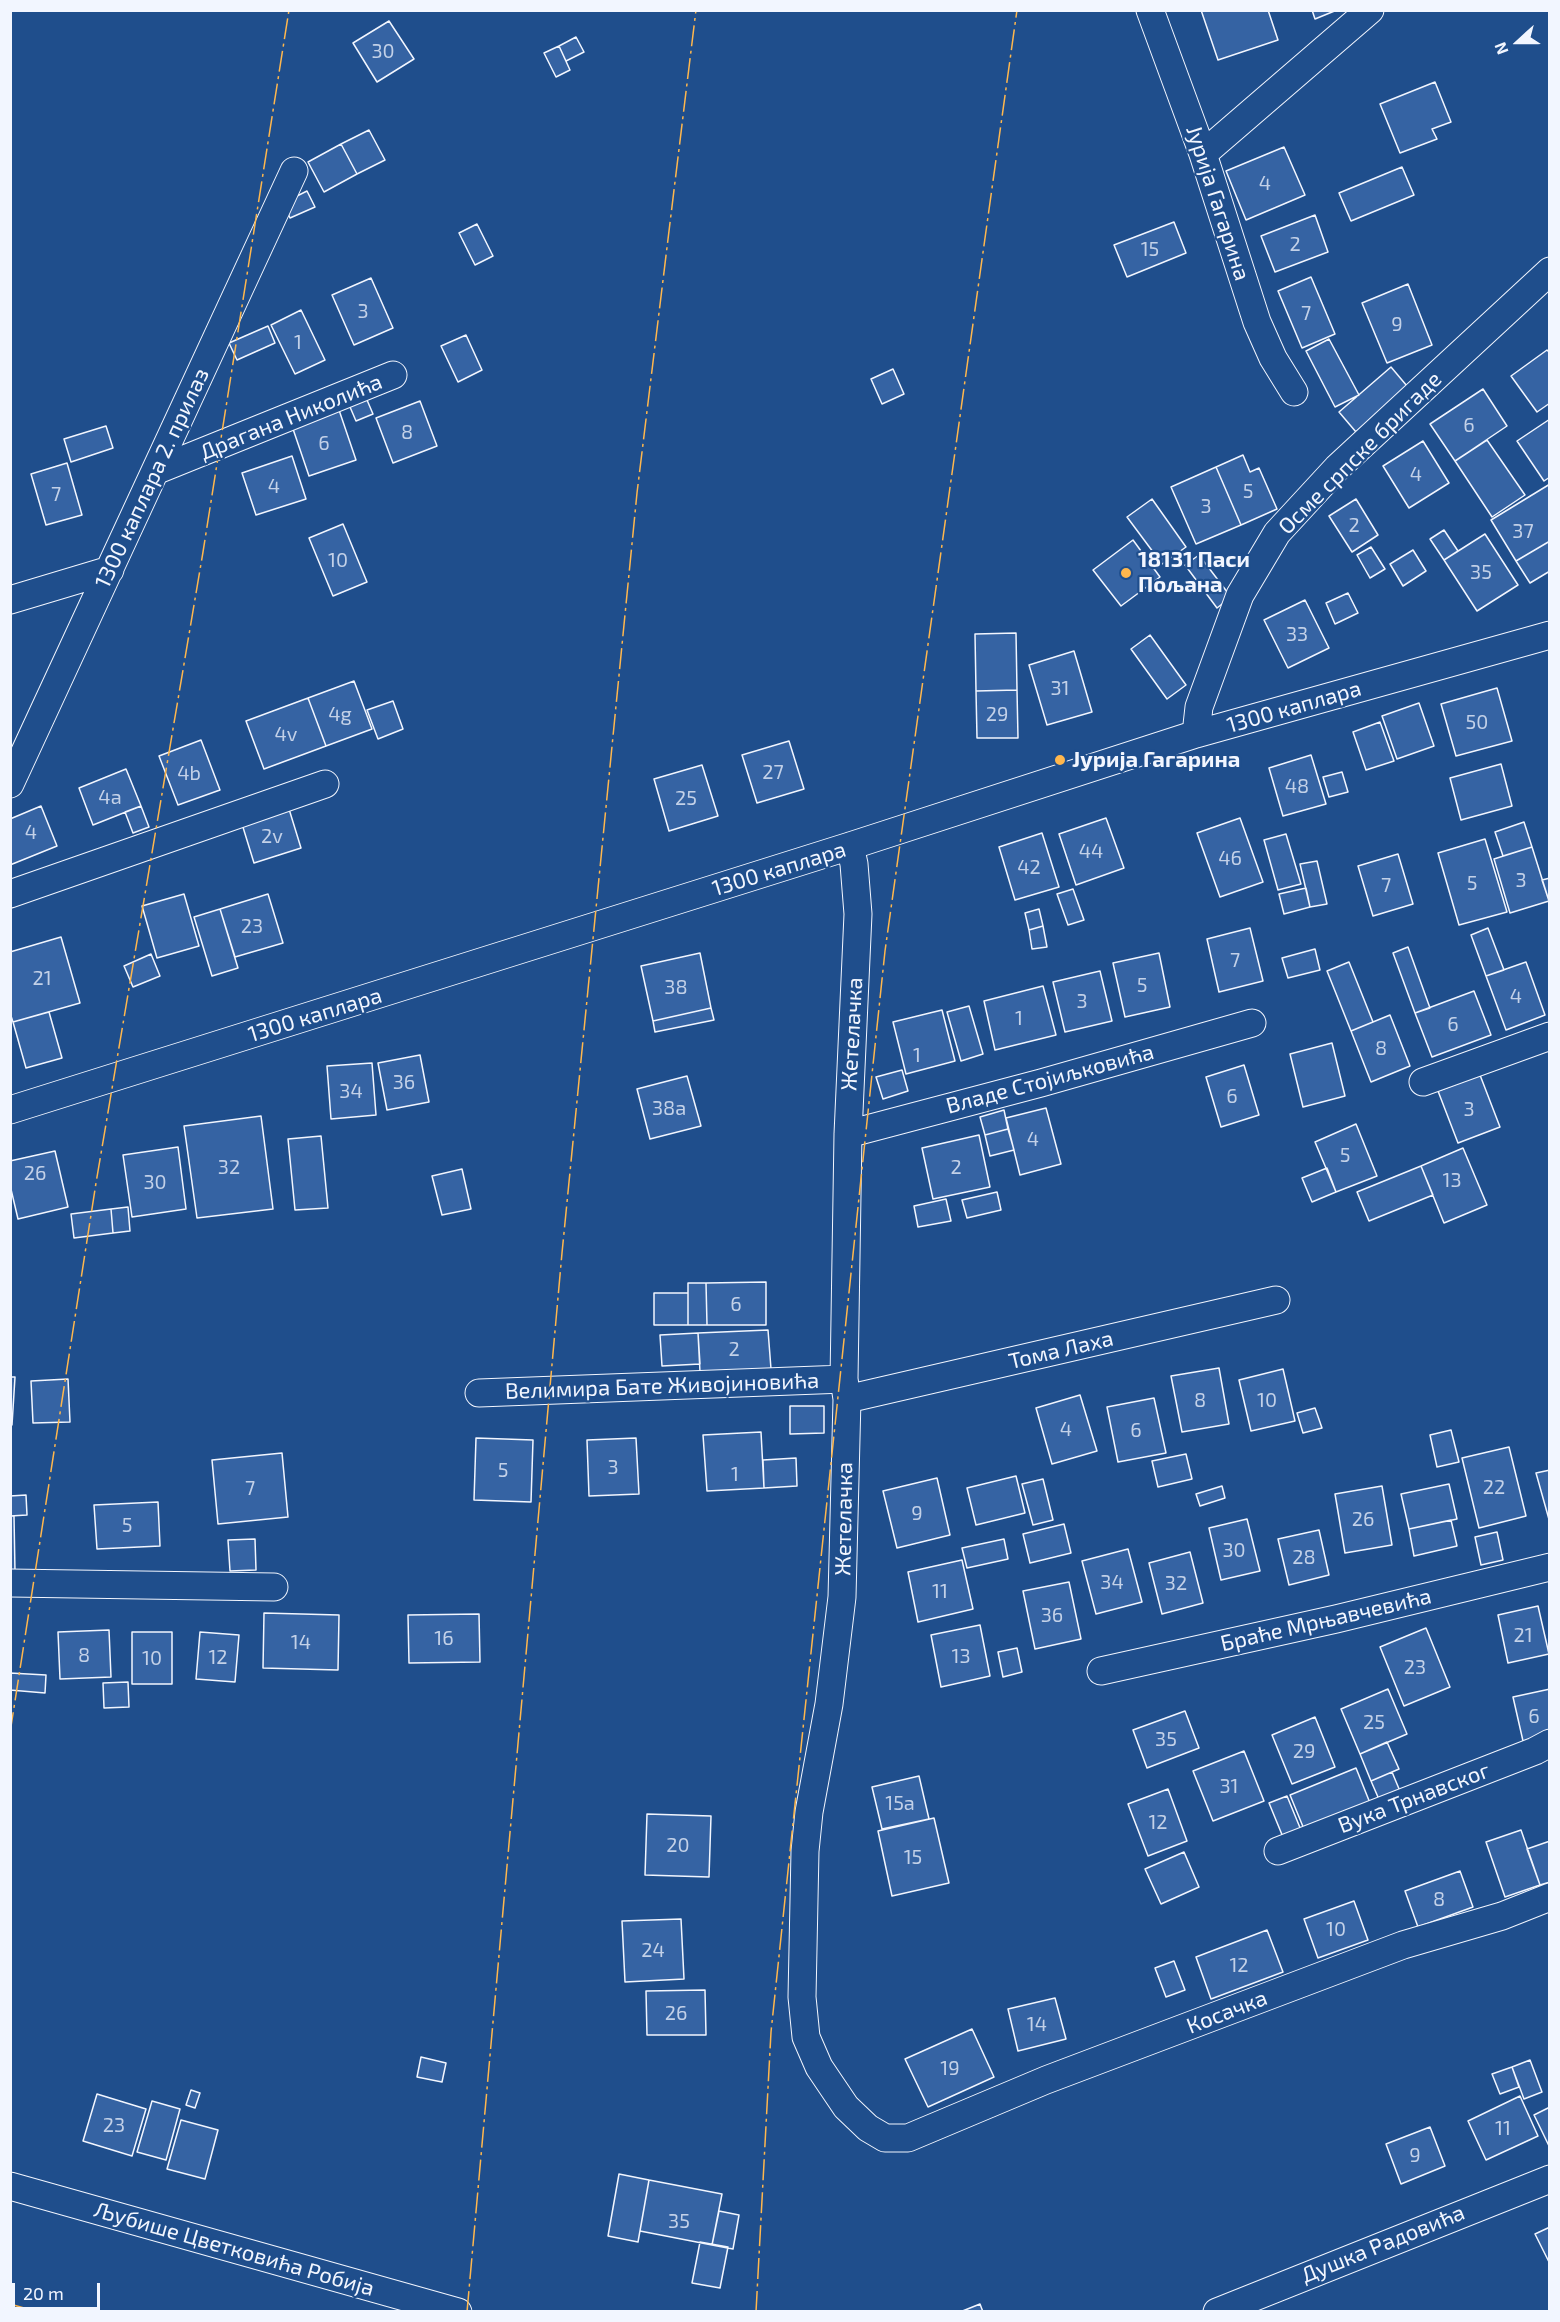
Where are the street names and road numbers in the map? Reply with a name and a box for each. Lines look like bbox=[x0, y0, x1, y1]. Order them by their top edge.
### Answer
street label: Јурија Гагарина bbox=[1180, 122, 1256, 284]
street label: 1300 каплара 2. прилаз bbox=[89, 364, 215, 592]
street label: Осме српске бригаде bbox=[1273, 366, 1447, 540]
street label: Драгана Николића bbox=[196, 368, 386, 466]
street label: 1300 каплара bbox=[1224, 675, 1364, 739]
street label: 1300 каплара bbox=[709, 836, 849, 902]
street label: Жетелачка bbox=[836, 976, 868, 1092]
street label: 1300 каплара bbox=[245, 982, 385, 1048]
street label: Владе Стојиљковића bbox=[943, 1039, 1157, 1119]
street label: Тома Лаха bbox=[1006, 1325, 1116, 1375]
street label: Велимира Бате Живојиновића bbox=[504, 1367, 820, 1405]
street label: Жетелачка bbox=[830, 1462, 858, 1576]
street label: Браће Мрњавчевића bbox=[1218, 1583, 1434, 1657]
street label: Вука Трнавског bbox=[1334, 1757, 1494, 1839]
street label: Косачка bbox=[1183, 1985, 1271, 2039]
street label: Љубише Цветковића Робија bbox=[91, 2196, 377, 2302]
street label: Душка Радовића bbox=[1297, 2199, 1469, 2289]

